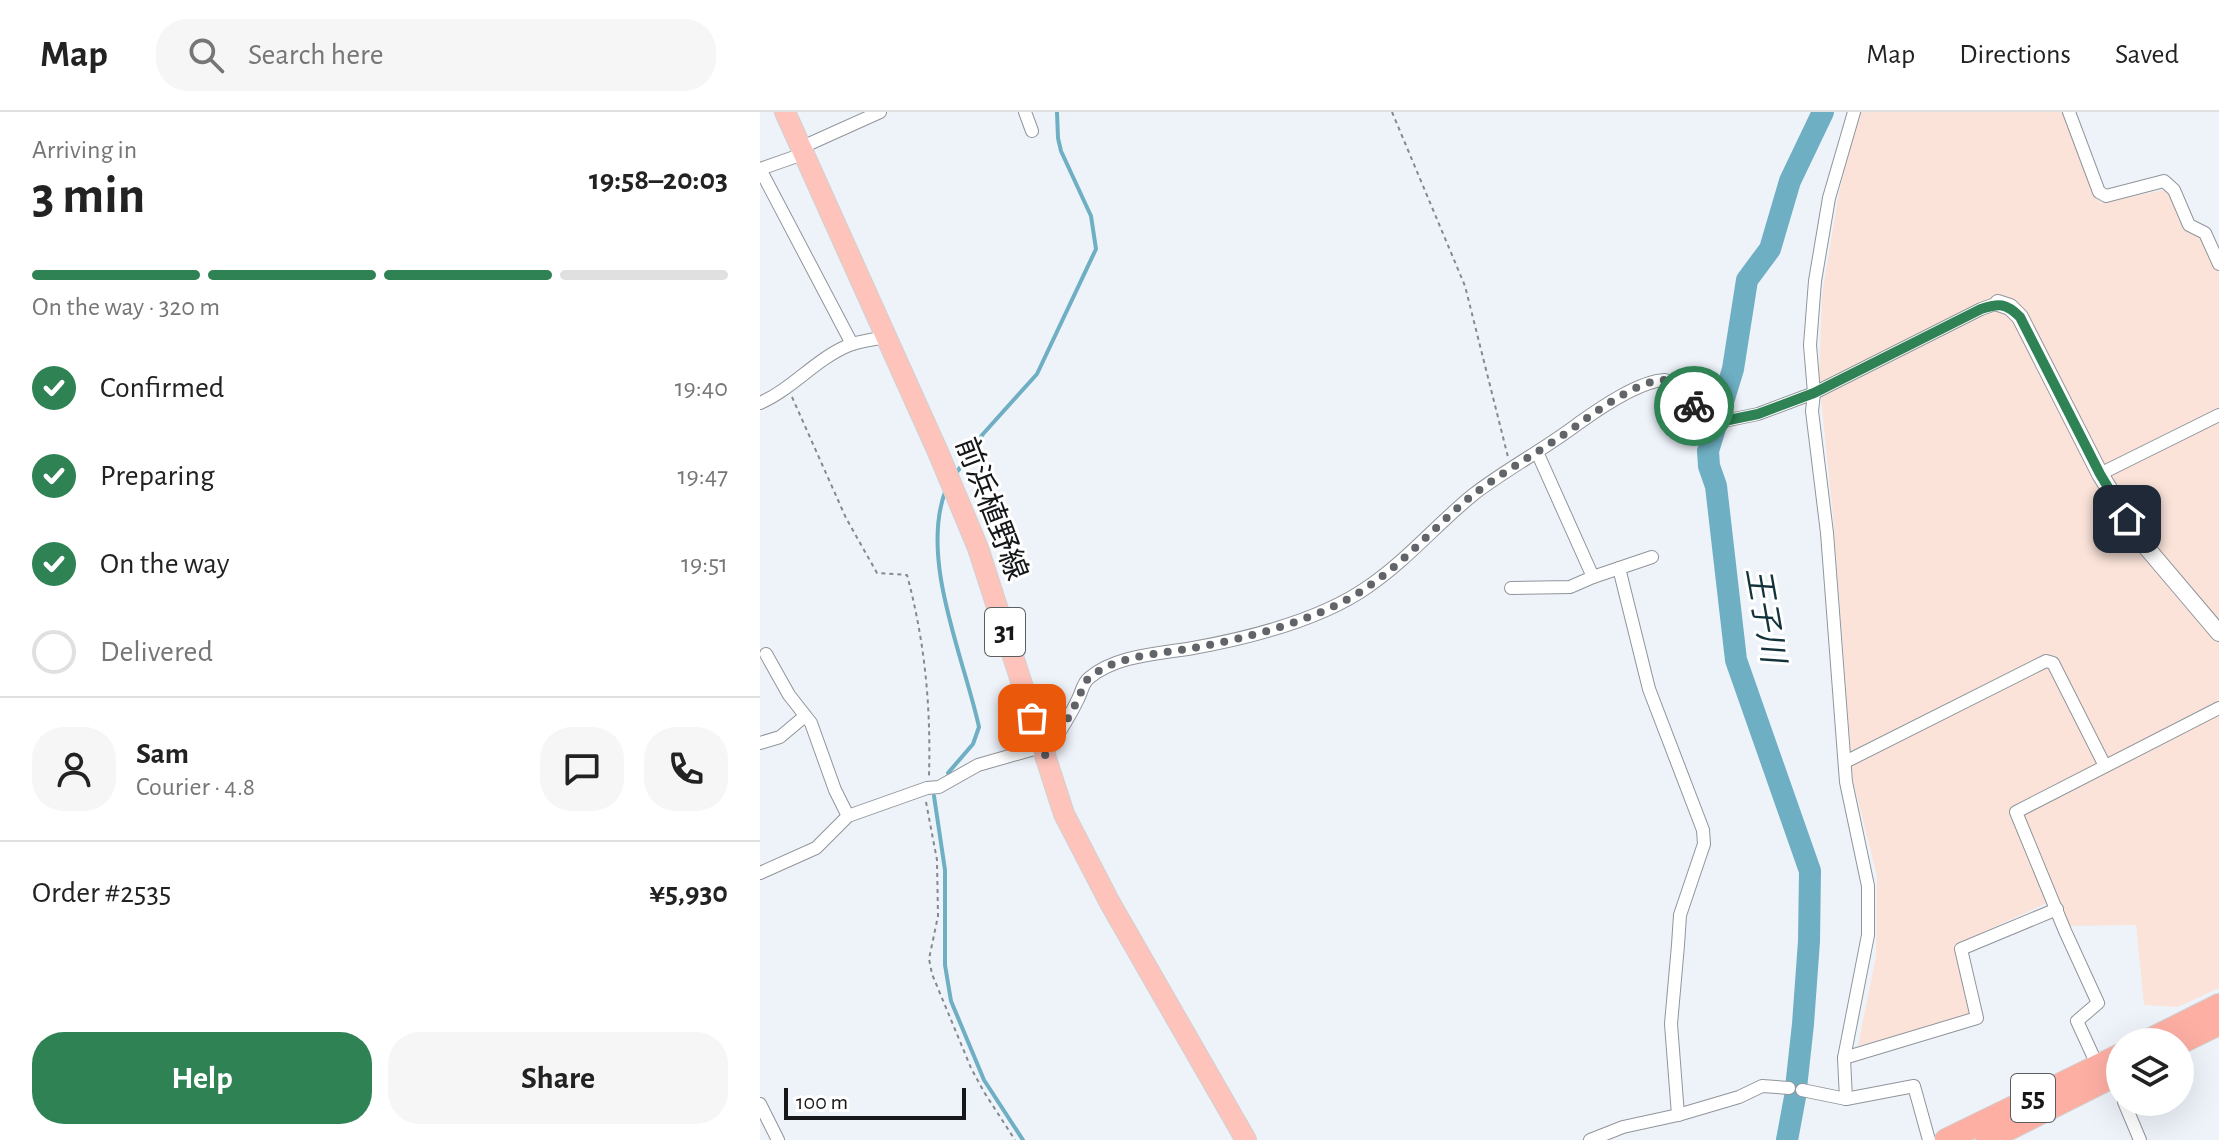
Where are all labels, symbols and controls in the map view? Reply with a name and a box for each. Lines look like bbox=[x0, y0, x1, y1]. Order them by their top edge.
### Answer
search box bbox=[156, 19, 716, 91]
icon: search bbox=[184, 33, 228, 77]
text: Map bbox=[40, 36, 108, 74]
text: Search here bbox=[248, 40, 384, 70]
text: Map bbox=[1866, 41, 1915, 69]
text: Directions bbox=[1959, 41, 2071, 69]
text: Saved bbox=[2115, 41, 2179, 69]
text: Arriving in bbox=[32, 137, 137, 163]
text: 19:58–20:03 bbox=[589, 165, 728, 195]
text: 3 min bbox=[32, 170, 145, 222]
text: On the way · 320 m bbox=[32, 294, 220, 320]
icon: check bbox=[32, 366, 76, 410]
courier bbox=[1654, 366, 1734, 446]
text: Confirmed bbox=[100, 373, 224, 403]
text: 19:40 bbox=[675, 375, 728, 401]
icon: bike bbox=[1672, 384, 1716, 428]
street label: 前浜植野線 bbox=[950, 433, 1034, 584]
icon: check bbox=[32, 454, 76, 498]
text: Preparing bbox=[100, 461, 215, 491]
text: 19:47 bbox=[678, 463, 728, 489]
pin bbox=[2093, 485, 2161, 553]
icon: home bbox=[2105, 497, 2149, 541]
icon: check bbox=[32, 542, 76, 586]
text: On the way bbox=[100, 549, 229, 579]
text: 19:51 bbox=[681, 551, 728, 577]
water label: 王子川 bbox=[1741, 565, 1790, 668]
road number: 31 bbox=[985, 608, 1025, 656]
text: Delivered bbox=[100, 637, 213, 667]
pin bbox=[998, 684, 1066, 752]
icon: bag bbox=[1010, 696, 1054, 740]
button: person bbox=[32, 727, 116, 811]
button: chat bbox=[540, 727, 624, 811]
button: phone bbox=[644, 727, 728, 811]
text: Sam bbox=[136, 739, 189, 769]
text: Courier · 4.8 bbox=[136, 774, 255, 800]
text: Order #2535 bbox=[32, 878, 171, 908]
text: ¥5,930 bbox=[649, 878, 728, 908]
map controls bbox=[2106, 1028, 2194, 1116]
button: layers bbox=[2106, 1028, 2194, 1116]
button: Help bbox=[32, 1032, 372, 1124]
button: Share bbox=[388, 1032, 728, 1124]
road number: 55 bbox=[2011, 1074, 2055, 1122]
scale bar bbox=[784, 1084, 966, 1120]
text: 100 m bbox=[796, 1091, 848, 1113]

